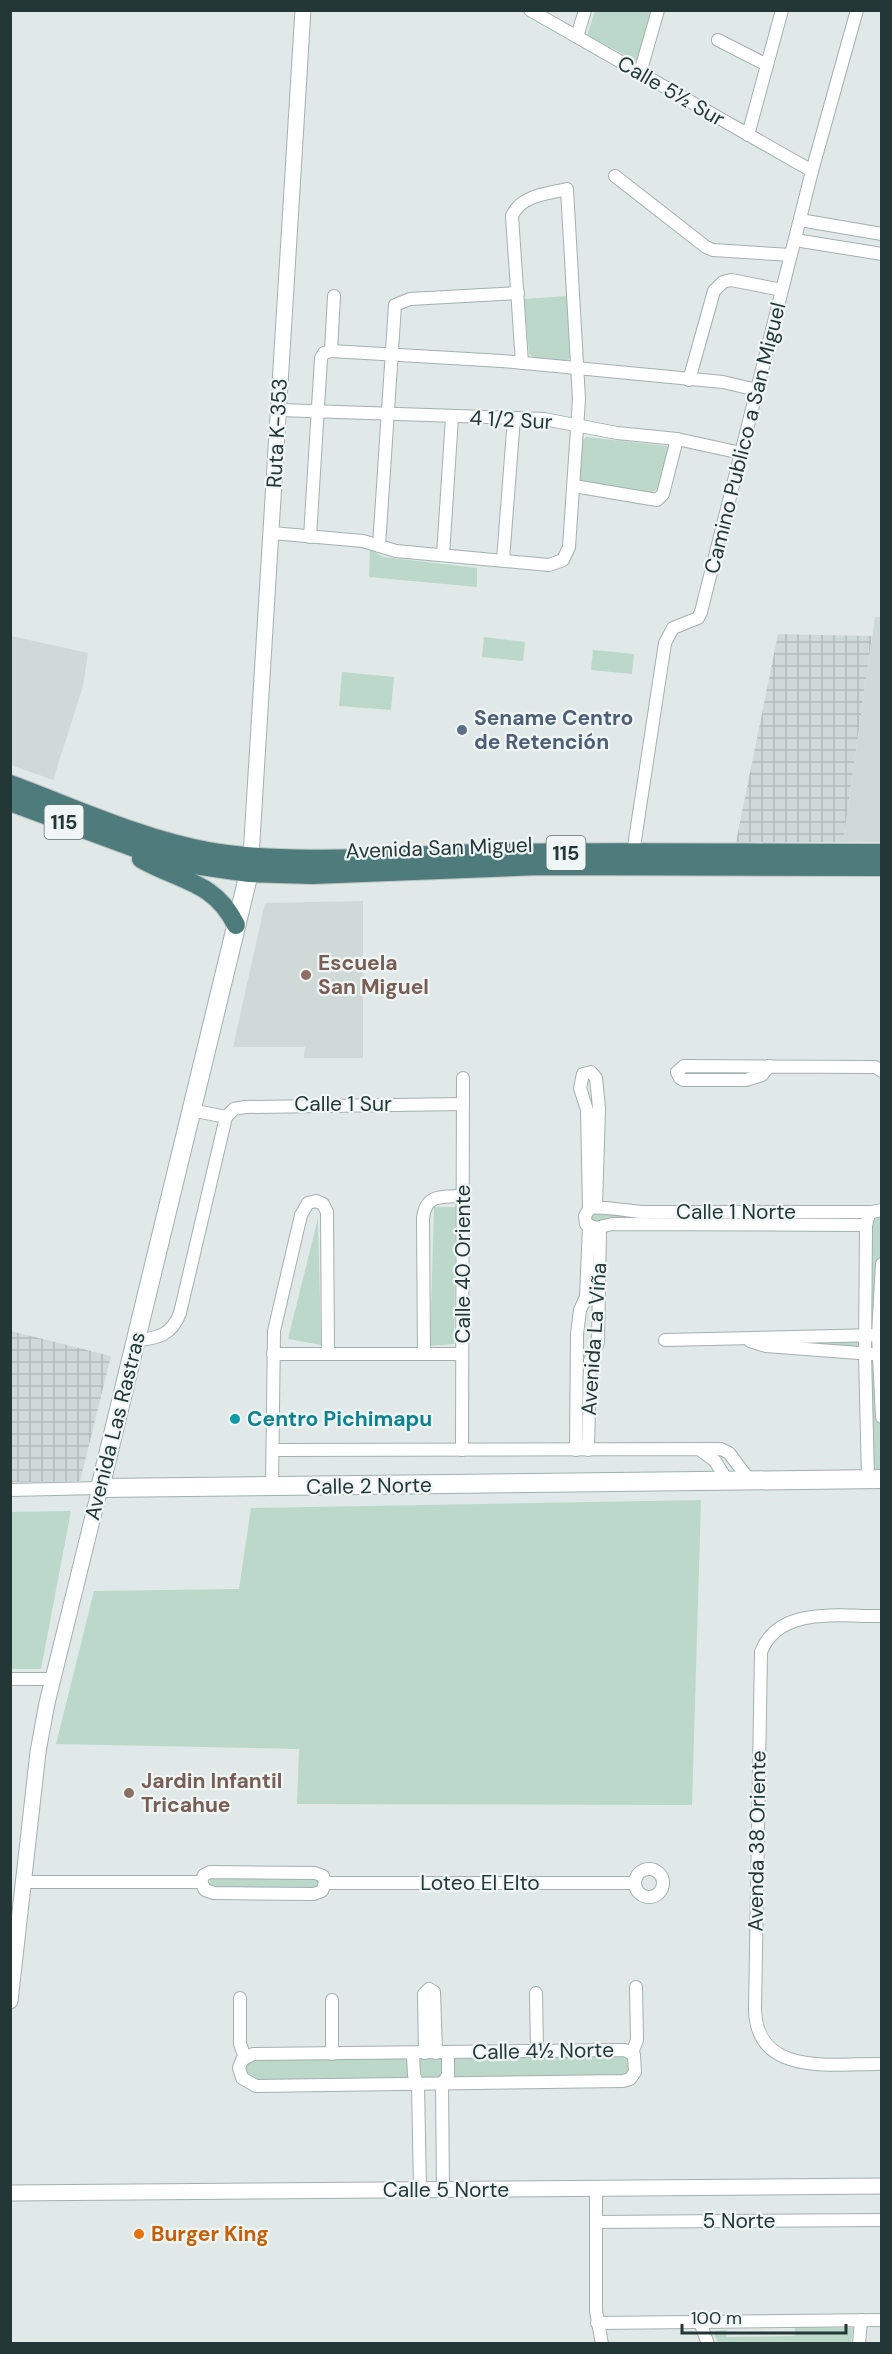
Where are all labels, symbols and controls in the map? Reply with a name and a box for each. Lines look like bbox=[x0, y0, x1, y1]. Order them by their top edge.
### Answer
street label: Calle 5½ Sur bbox=[612, 49, 730, 133]
street label: Camino Publico a San Miguel bbox=[698, 299, 792, 577]
street label: Ruta K-353 bbox=[260, 377, 294, 489]
street label: 4 1/2 Sur bbox=[469, 404, 553, 436]
place label: Sename Centro de Retención bbox=[474, 704, 633, 756]
marker: Sename Centro de Retención bbox=[455, 723, 469, 737]
road number: 115 bbox=[44, 805, 84, 839]
street label: Avenida San Miguel bbox=[345, 831, 533, 865]
road number: 115 bbox=[546, 836, 586, 870]
place label: Escuela San Miguel bbox=[318, 949, 429, 1001]
marker: Escuela San Miguel bbox=[299, 968, 313, 982]
street label: Calle 1 Sur bbox=[294, 1090, 392, 1118]
street label: Calle 40 Oriente bbox=[449, 1184, 477, 1343]
street label: Calle 1 Norte bbox=[676, 1198, 796, 1226]
street label: Avenida La Viña bbox=[575, 1262, 613, 1416]
street label: Avenida Las Rastras bbox=[78, 1329, 152, 1523]
place label: Centro Pichimapu bbox=[247, 1405, 432, 1433]
marker: Centro Pichimapu bbox=[228, 1412, 242, 1426]
street label: Calle 2 Norte bbox=[306, 1471, 432, 1501]
street label: Avenda 38 Oriente bbox=[741, 1750, 773, 1932]
place label: Jardin Infantil Tricahue bbox=[141, 1767, 282, 1819]
marker: Jardin Infantil Tricahue bbox=[122, 1786, 136, 1800]
street label: Loteo El Elto bbox=[420, 1869, 540, 1897]
street label: Calle 4½ Norte bbox=[472, 2036, 614, 2066]
street label: Calle 5 Norte bbox=[383, 2176, 509, 2204]
street label: 5 Norte bbox=[703, 2207, 776, 2235]
place label: Burger King bbox=[151, 2220, 269, 2248]
marker: Burger King bbox=[132, 2227, 146, 2241]
scale bar bbox=[682, 2297, 846, 2335]
text: 100 m bbox=[691, 2306, 742, 2330]

